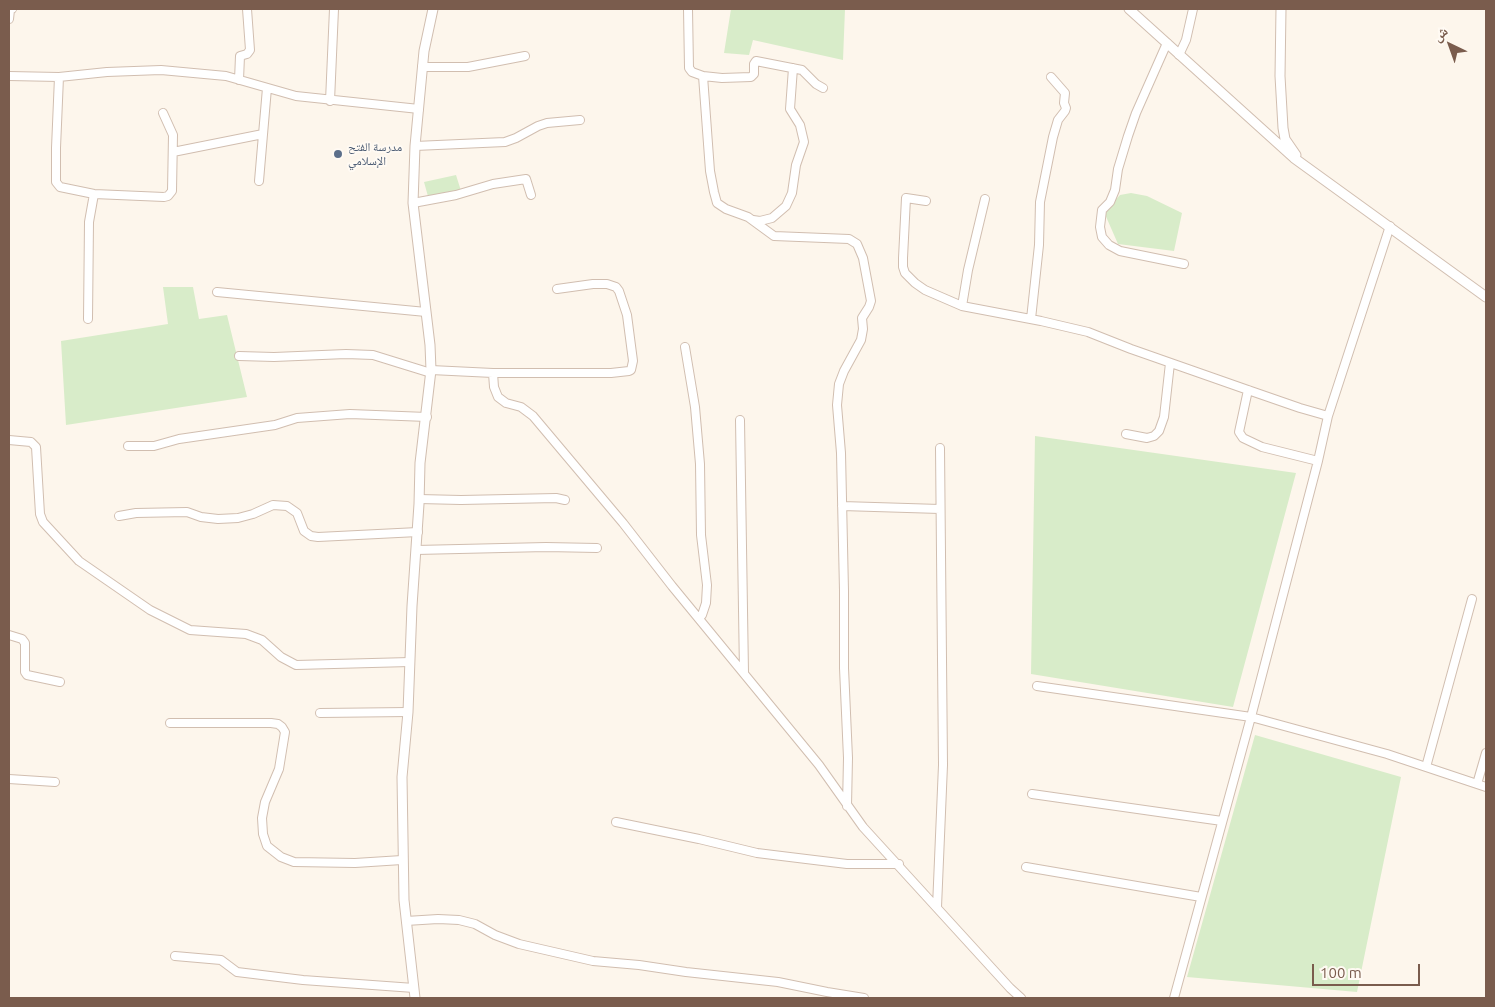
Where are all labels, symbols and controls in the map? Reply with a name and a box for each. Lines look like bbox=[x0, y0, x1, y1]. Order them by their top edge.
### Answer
north arrow bbox=[1425, 20, 1475, 70]
text: ش bbox=[1429, 23, 1451, 45]
place label: مدرسة الفتح الإسلامي bbox=[348, 140, 402, 168]
marker: مدرسة الفتح الإسلامي bbox=[332, 148, 344, 160]
scale bar bbox=[1315, 954, 1422, 986]
text: 100 m bbox=[1320, 964, 1362, 981]

